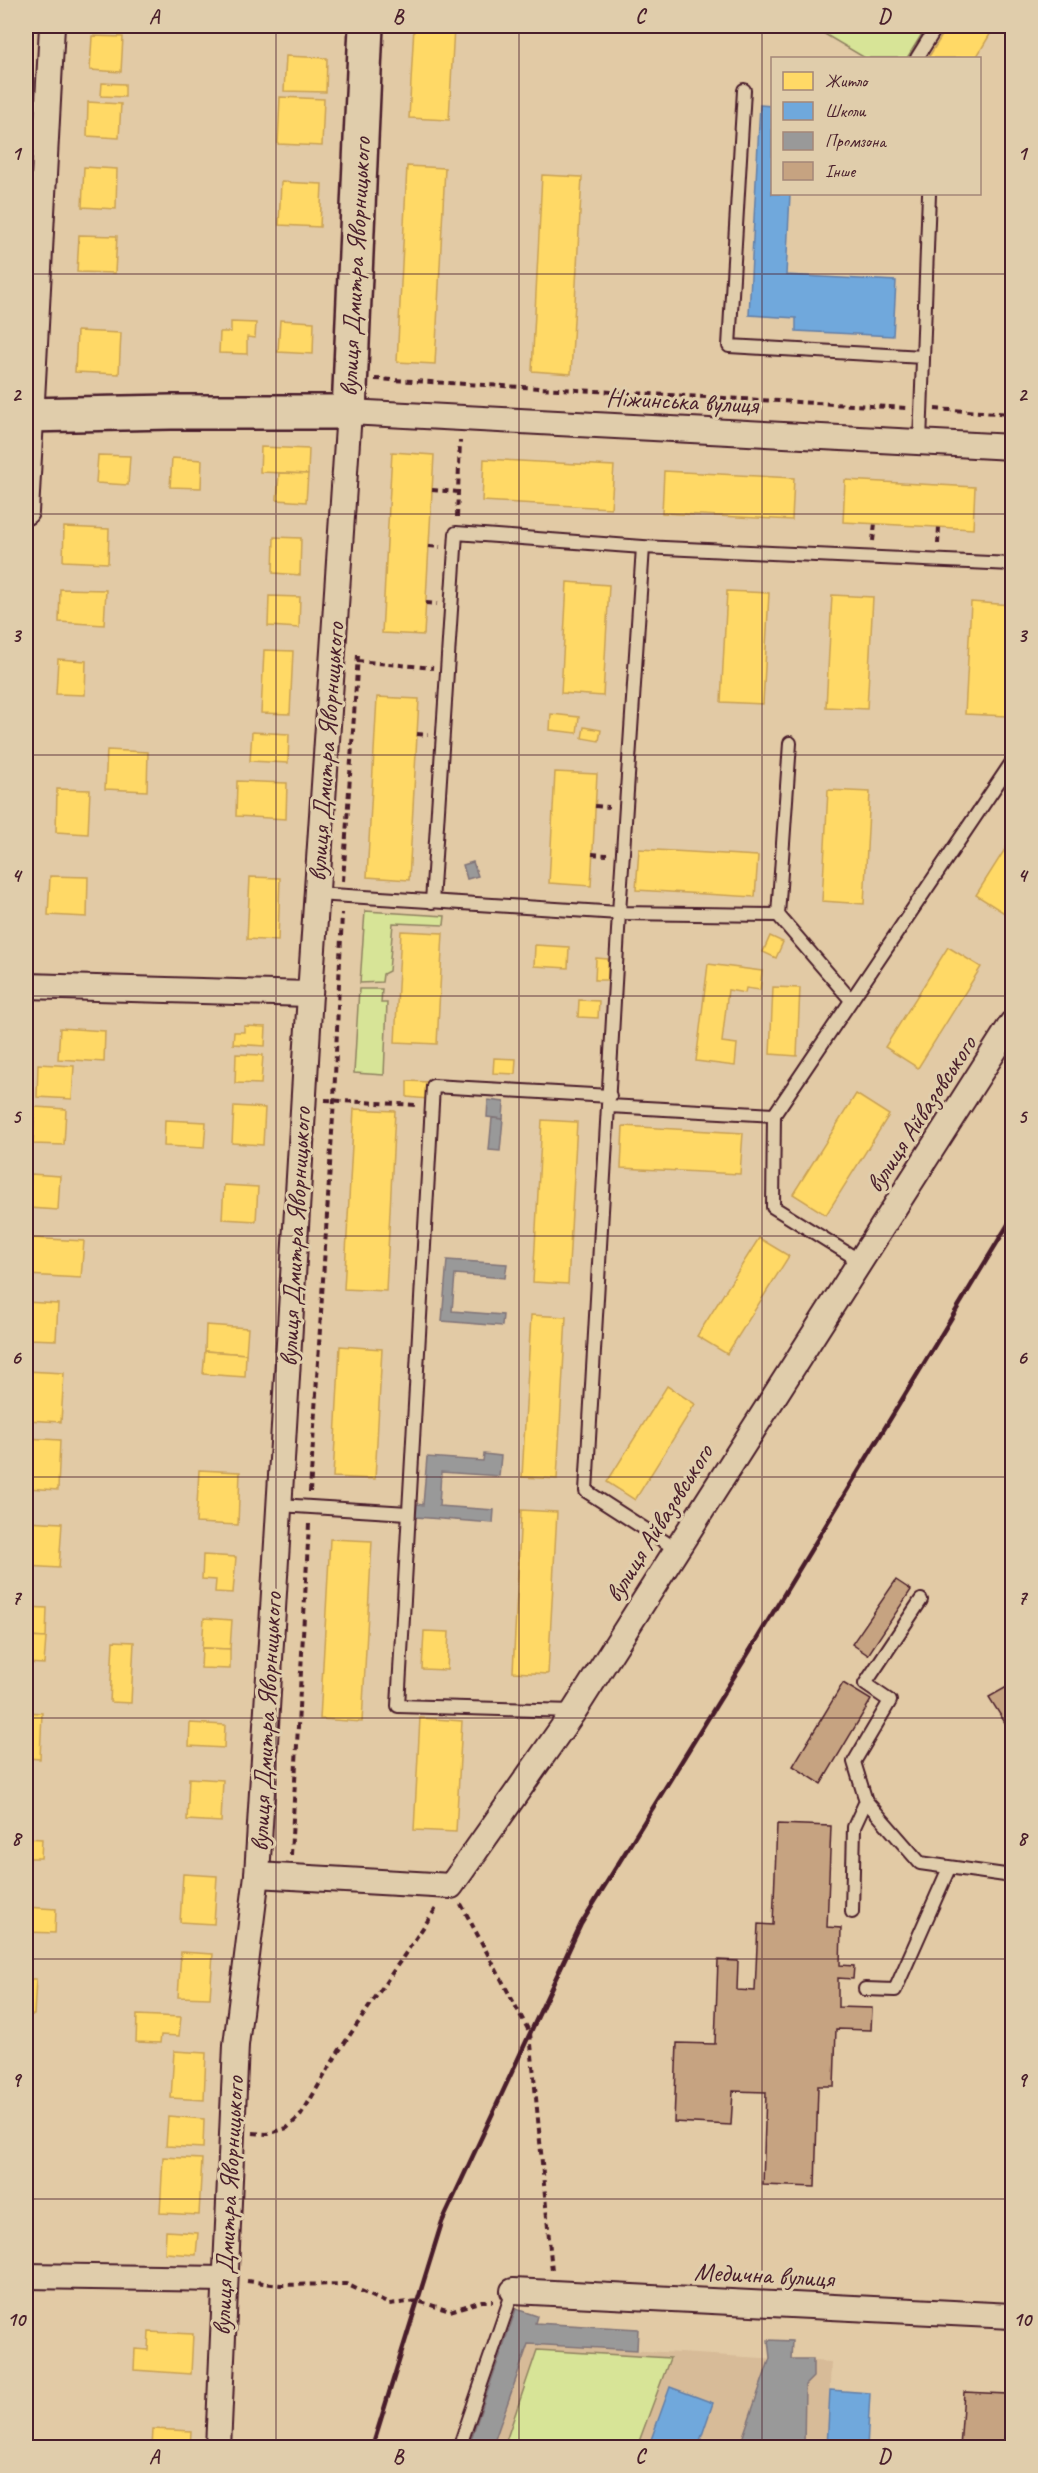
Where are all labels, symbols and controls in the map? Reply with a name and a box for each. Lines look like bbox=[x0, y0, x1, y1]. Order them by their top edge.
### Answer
text: A bbox=[149, 4, 161, 29]
text: B bbox=[393, 4, 405, 29]
text: C bbox=[635, 4, 647, 29]
text: D bbox=[878, 4, 892, 29]
legend bbox=[771, 57, 981, 195]
text: Житло bbox=[825, 70, 869, 92]
text: Школи bbox=[825, 100, 867, 122]
text: Промзона bbox=[825, 130, 887, 152]
street label: вулиця Дмитра Яворницького bbox=[332, 135, 378, 397]
text: 1 bbox=[12, 141, 23, 166]
text: 1 bbox=[1018, 141, 1029, 166]
text: Інше bbox=[825, 160, 856, 182]
street label: Ніжинська вулиця bbox=[605, 381, 761, 422]
text: 2 bbox=[12, 382, 23, 407]
text: 2 bbox=[1018, 382, 1029, 407]
street label: вулиця Дмитра Яворницького bbox=[300, 620, 352, 883]
text: 3 bbox=[12, 623, 23, 648]
text: 3 bbox=[1018, 623, 1029, 648]
text: 4 bbox=[12, 863, 24, 888]
text: 4 bbox=[1018, 863, 1030, 888]
street label: вулиця Айвазовського bbox=[858, 1028, 985, 1199]
text: 5 bbox=[12, 1104, 23, 1129]
text: 5 bbox=[1018, 1104, 1029, 1129]
street label: вулиця Дмитра Яворницького bbox=[272, 1105, 318, 1367]
text: 6 bbox=[11, 1345, 22, 1370]
text: 6 bbox=[1017, 1345, 1028, 1370]
street label: вулиця Айвазовського bbox=[597, 1436, 722, 1608]
text: 7 bbox=[12, 1585, 23, 1610]
text: 7 bbox=[1018, 1585, 1029, 1610]
street label: вулиця Дмитра Яворницького bbox=[243, 1590, 289, 1852]
text: 8 bbox=[12, 1826, 24, 1851]
text: 8 bbox=[1018, 1826, 1030, 1851]
text: 9 bbox=[12, 2067, 23, 2092]
text: 9 bbox=[1018, 2067, 1029, 2092]
street label: вулиця Дмитра Яворницького bbox=[205, 2074, 251, 2336]
street label: Медична вулиця bbox=[693, 2255, 837, 2295]
text: 10 bbox=[7, 2307, 27, 2332]
text: 10 bbox=[1013, 2307, 1033, 2332]
text: A bbox=[149, 2444, 161, 2469]
text: B bbox=[393, 2444, 405, 2469]
text: C bbox=[635, 2444, 647, 2469]
text: D bbox=[878, 2444, 892, 2469]

